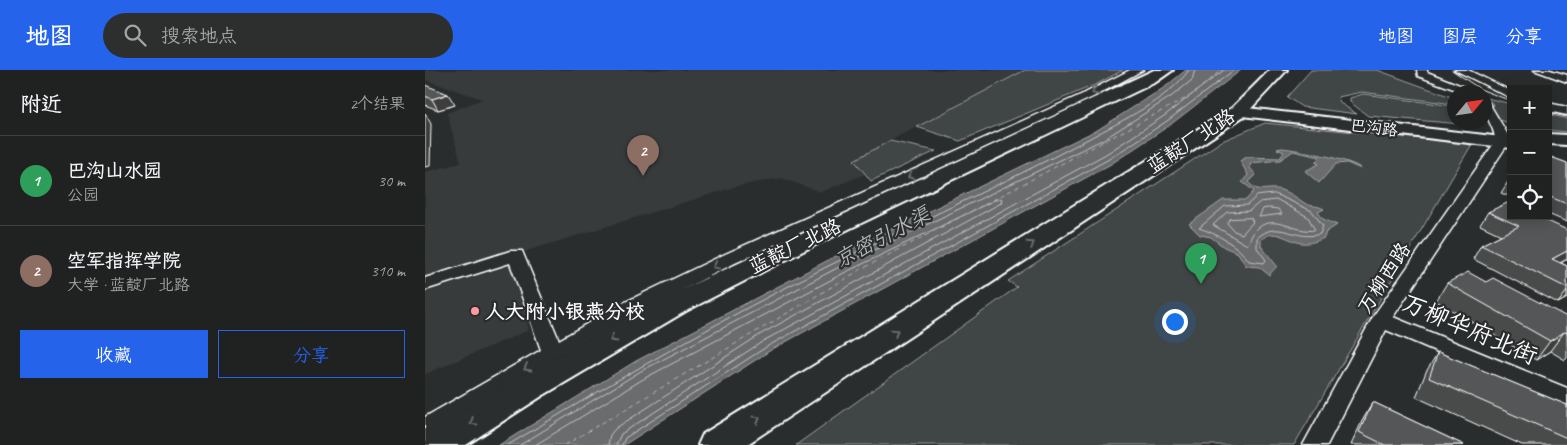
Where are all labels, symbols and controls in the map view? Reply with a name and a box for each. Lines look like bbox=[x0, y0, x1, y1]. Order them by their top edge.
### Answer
search box bbox=[103, 13, 453, 58]
text: 地图 bbox=[25, 21, 73, 51]
icon: search bbox=[121, 21, 149, 49]
text: 搜索地点 bbox=[161, 24, 237, 48]
text: 地图 bbox=[1378, 25, 1414, 47]
text: 图层 bbox=[1442, 25, 1478, 47]
text: 分享 bbox=[1506, 25, 1542, 47]
north arrow bbox=[1447, 85, 1492, 130]
map controls bbox=[1507, 85, 1552, 220]
button: + bbox=[1507, 85, 1552, 130]
one-way arrow bbox=[1091, 86, 1100, 96]
text: 附近 bbox=[20, 91, 62, 117]
text: 2个结果 bbox=[350, 94, 405, 114]
street label: 蓝靛厂北路 bbox=[1142, 103, 1241, 179]
street label: 巴沟路 bbox=[1349, 115, 1399, 141]
button: − bbox=[1507, 130, 1552, 175]
pin: 2 bbox=[627, 135, 659, 176]
text: 巴沟山水园 bbox=[67, 159, 162, 183]
one-way arrow bbox=[907, 169, 916, 180]
text: 1 bbox=[32, 171, 40, 191]
text: 30 m bbox=[378, 171, 405, 191]
button: locate bbox=[1507, 175, 1552, 220]
text: 公园 bbox=[67, 185, 99, 205]
water label: 京密引水渠 bbox=[830, 200, 936, 273]
street label: 蓝靛厂北路 bbox=[745, 212, 846, 279]
street label: 万柳西路 bbox=[1352, 237, 1417, 318]
one-way arrow bbox=[1025, 241, 1035, 250]
pin: 1 bbox=[1185, 243, 1217, 284]
text: 空军指挥学院 bbox=[67, 249, 181, 273]
one-way arrow bbox=[712, 259, 721, 270]
text: 2 bbox=[32, 261, 40, 281]
text: 310 m bbox=[371, 261, 405, 281]
text: 大学 · 蓝靛厂北路 bbox=[67, 275, 190, 295]
street label: 万柳华府北街 bbox=[1398, 287, 1542, 371]
place label: 人大附小银燕分校 bbox=[485, 299, 645, 324]
marker: 人大附小银燕分校 bbox=[469, 305, 481, 317]
your location bbox=[1162, 309, 1188, 335]
one-way arrow bbox=[889, 329, 898, 338]
button: 收藏 bbox=[20, 330, 208, 378]
button: 分享 bbox=[218, 330, 405, 378]
one-way arrow bbox=[610, 333, 619, 343]
one-way arrow bbox=[524, 362, 533, 372]
one-way arrow bbox=[470, 416, 479, 426]
one-way arrow bbox=[752, 416, 761, 425]

